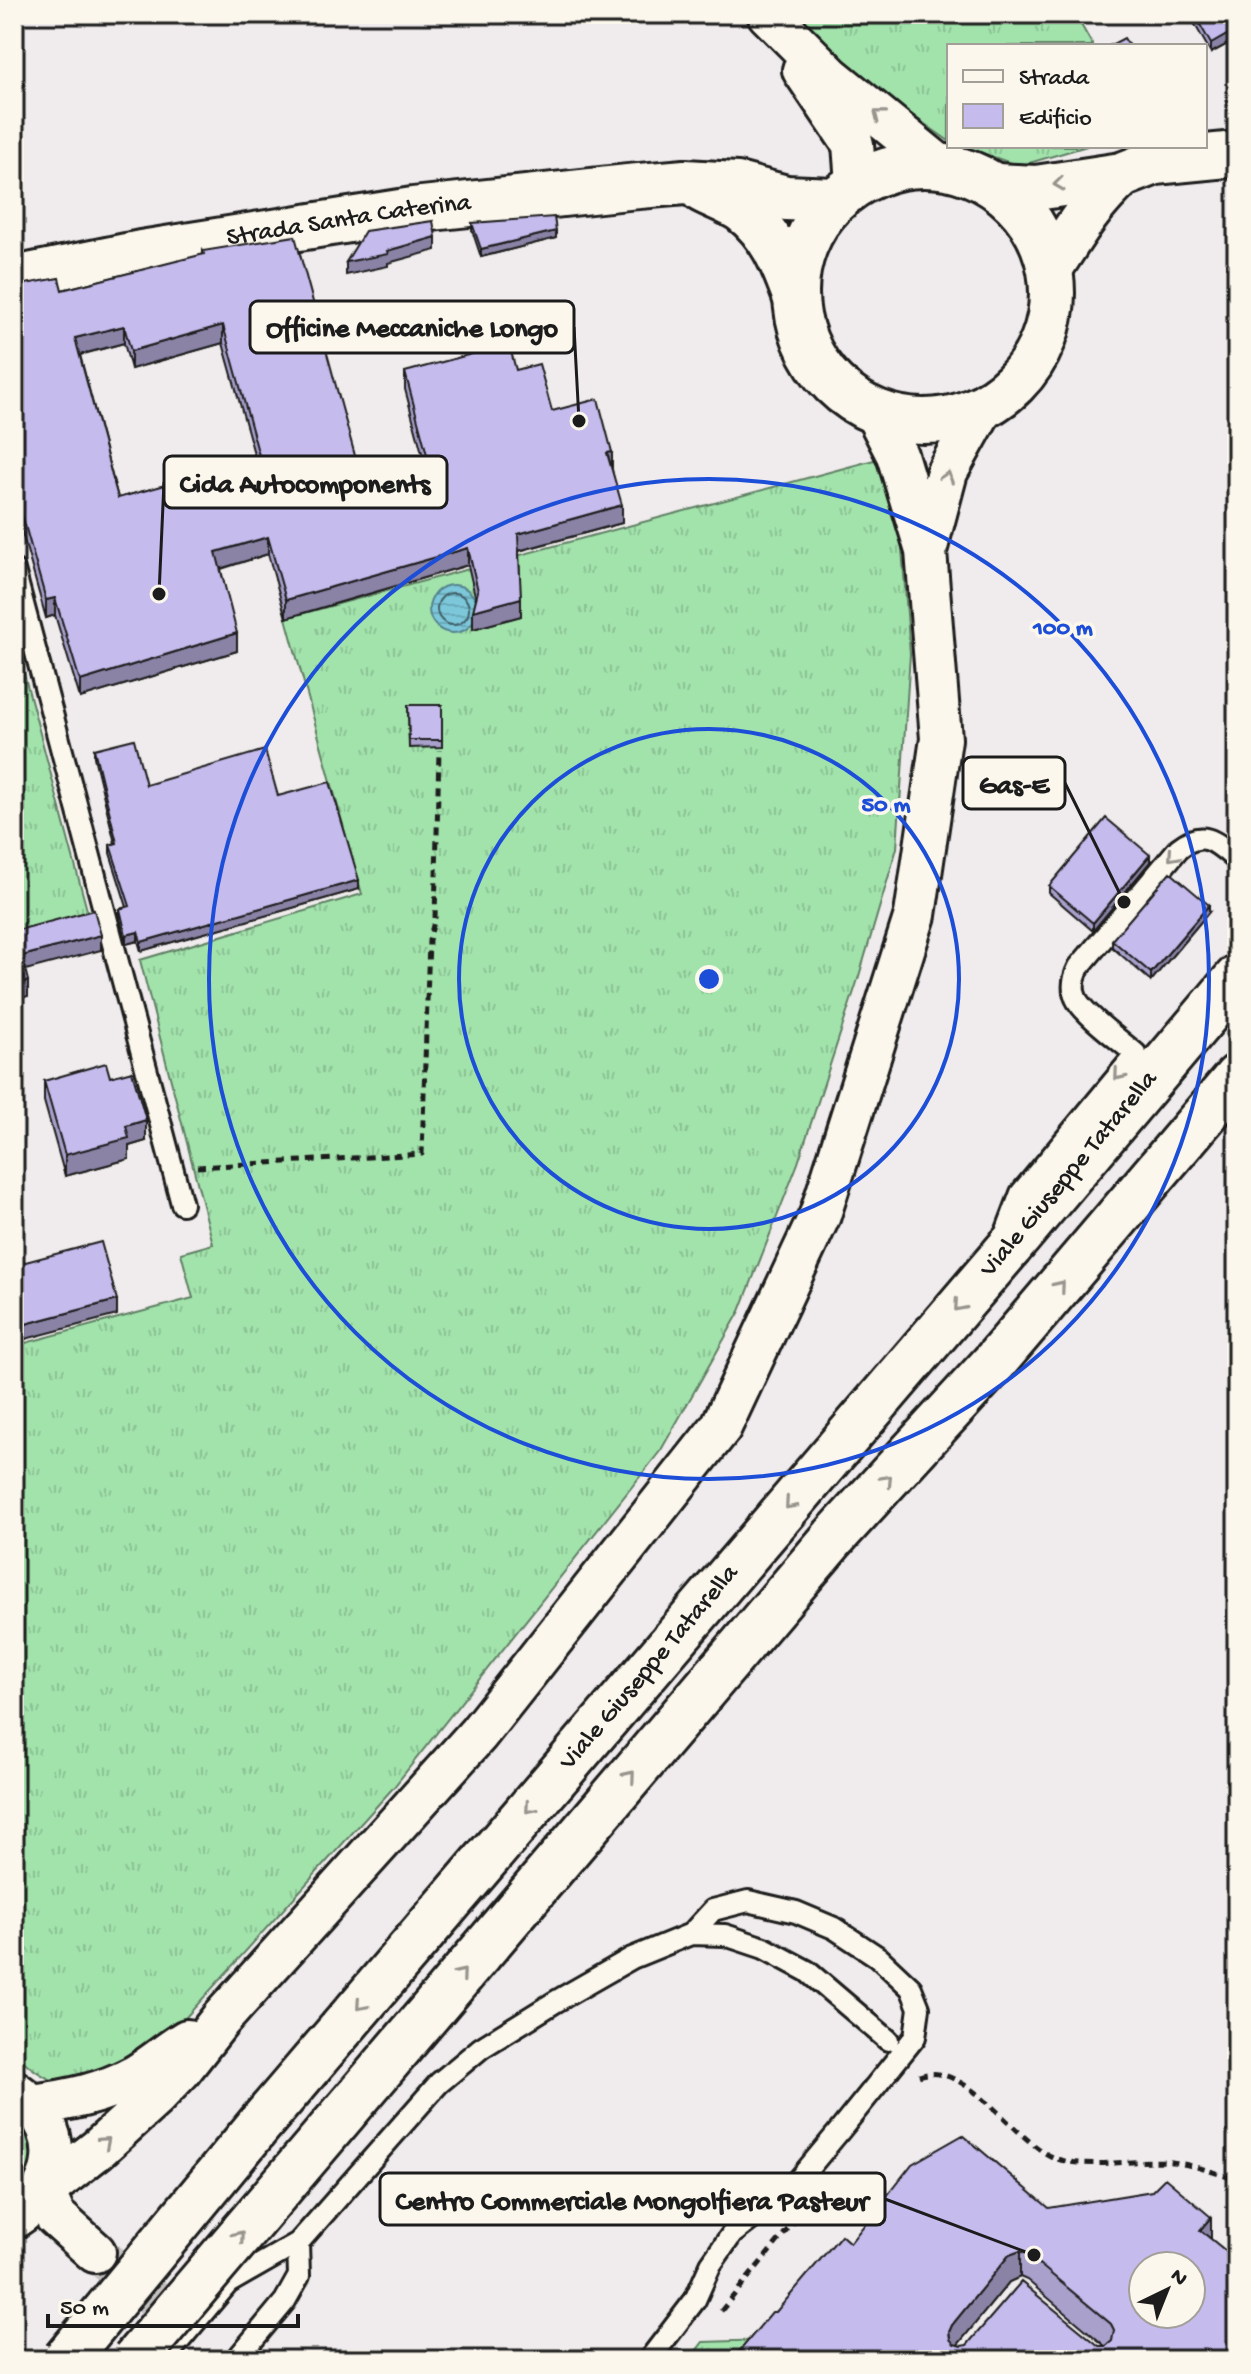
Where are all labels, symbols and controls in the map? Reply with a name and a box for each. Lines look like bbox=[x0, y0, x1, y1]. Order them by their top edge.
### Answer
legend bbox=[947, 44, 1207, 148]
text: Strada bbox=[1019, 65, 1090, 94]
text: Edificio bbox=[1019, 105, 1092, 134]
one-way arrow bbox=[874, 110, 888, 125]
one-way arrow bbox=[1052, 176, 1065, 193]
street label: Strada Santa Caterina bbox=[225, 188, 474, 255]
callout: Officine Meccaniche Longo bbox=[250, 301, 574, 353]
text: Officine Meccaniche Longo bbox=[266, 314, 558, 347]
callout: Cida Autocomponents bbox=[164, 456, 447, 508]
text: Cida Autocomponents bbox=[180, 470, 432, 503]
one-way arrow bbox=[937, 471, 953, 485]
text: 100 m bbox=[1032, 615, 1093, 644]
callout: Gas-E bbox=[963, 757, 1065, 809]
text: Gas-E bbox=[979, 771, 1050, 804]
text: 50 m bbox=[862, 792, 910, 821]
one-way arrow bbox=[1169, 846, 1183, 861]
centre of rings bbox=[695, 965, 723, 993]
street label: Viale Giuseppe Tatarella bbox=[974, 1064, 1167, 1285]
one-way arrow bbox=[1114, 1065, 1129, 1080]
one-way arrow bbox=[1050, 1280, 1065, 1295]
one-way arrow bbox=[955, 1297, 969, 1312]
one-way arrow bbox=[877, 1474, 891, 1489]
one-way arrow bbox=[786, 1495, 800, 1509]
street label: Viale Giuseppe Tatarella bbox=[553, 1558, 747, 1778]
one-way arrow bbox=[620, 1771, 635, 1785]
one-way arrow bbox=[525, 1799, 540, 1813]
one-way arrow bbox=[451, 1969, 466, 1983]
one-way arrow bbox=[356, 1996, 371, 2011]
one-way arrow bbox=[95, 2138, 110, 2152]
callout: Centro Commerciale Mongolfiera Pasteur bbox=[380, 2173, 885, 2225]
text: Centro Commerciale Mongolfiera Pasteur bbox=[396, 2187, 872, 2220]
one-way arrow bbox=[229, 2231, 244, 2246]
north arrow bbox=[1127, 2250, 1207, 2330]
text: N bbox=[1164, 2264, 1192, 2293]
scale bar bbox=[48, 2278, 298, 2328]
text: 50 m bbox=[60, 2295, 109, 2324]

